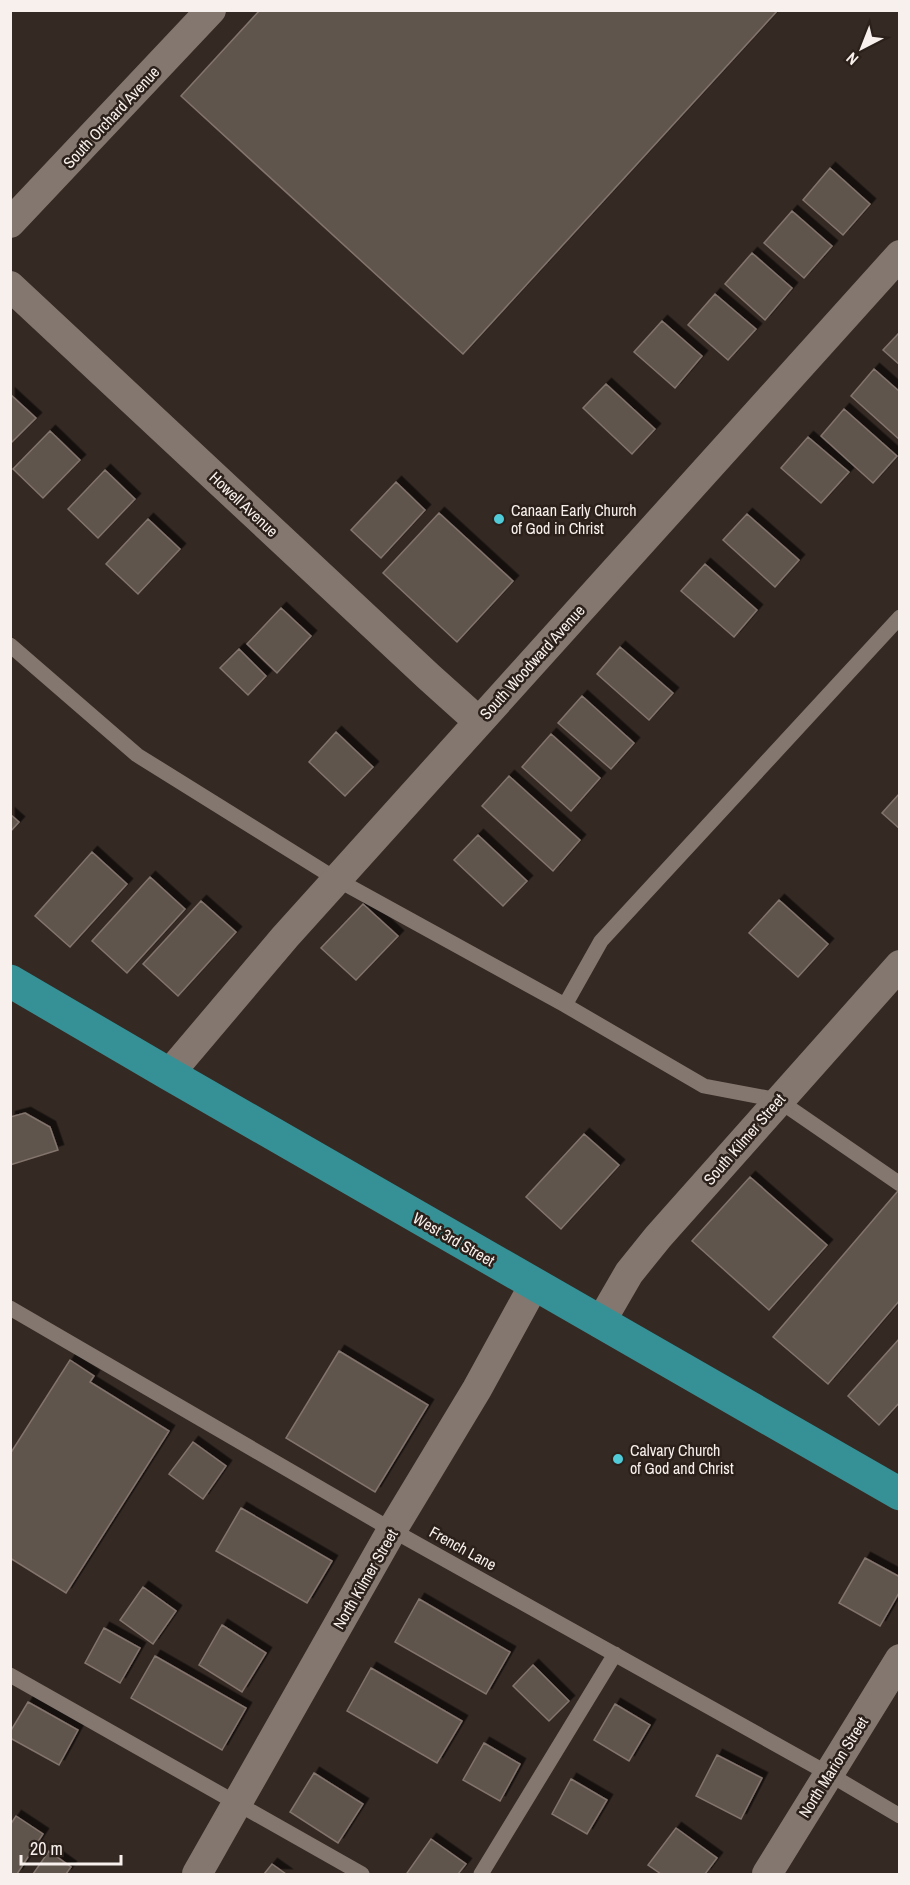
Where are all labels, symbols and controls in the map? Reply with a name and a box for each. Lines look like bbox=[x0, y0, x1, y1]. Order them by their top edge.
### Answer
north arrow bbox=[832, 18, 892, 78]
text: N bbox=[841, 48, 863, 70]
street label: South Orchard Avenue bbox=[58, 61, 164, 173]
street label: Howell Avenue bbox=[205, 466, 283, 542]
place label: Canaan Early Church of God in Christ bbox=[511, 499, 636, 539]
marker: Canaan Early Church of God in Christ bbox=[492, 512, 506, 526]
street label: South Woodward Avenue bbox=[474, 600, 590, 724]
street label: South Kilmer Street bbox=[698, 1088, 790, 1189]
street label: West 3rd Street bbox=[409, 1207, 499, 1271]
place label: Calvary Church of God and Christ bbox=[630, 1439, 734, 1479]
marker: Calvary Church of God and Christ bbox=[611, 1452, 625, 1466]
street label: French Lane bbox=[425, 1521, 501, 1575]
street label: North Kilmer Street bbox=[327, 1525, 403, 1633]
street label: North Marion Street bbox=[793, 1712, 873, 1822]
scale bar bbox=[21, 1828, 122, 1866]
text: 20 m bbox=[30, 1836, 63, 1861]

